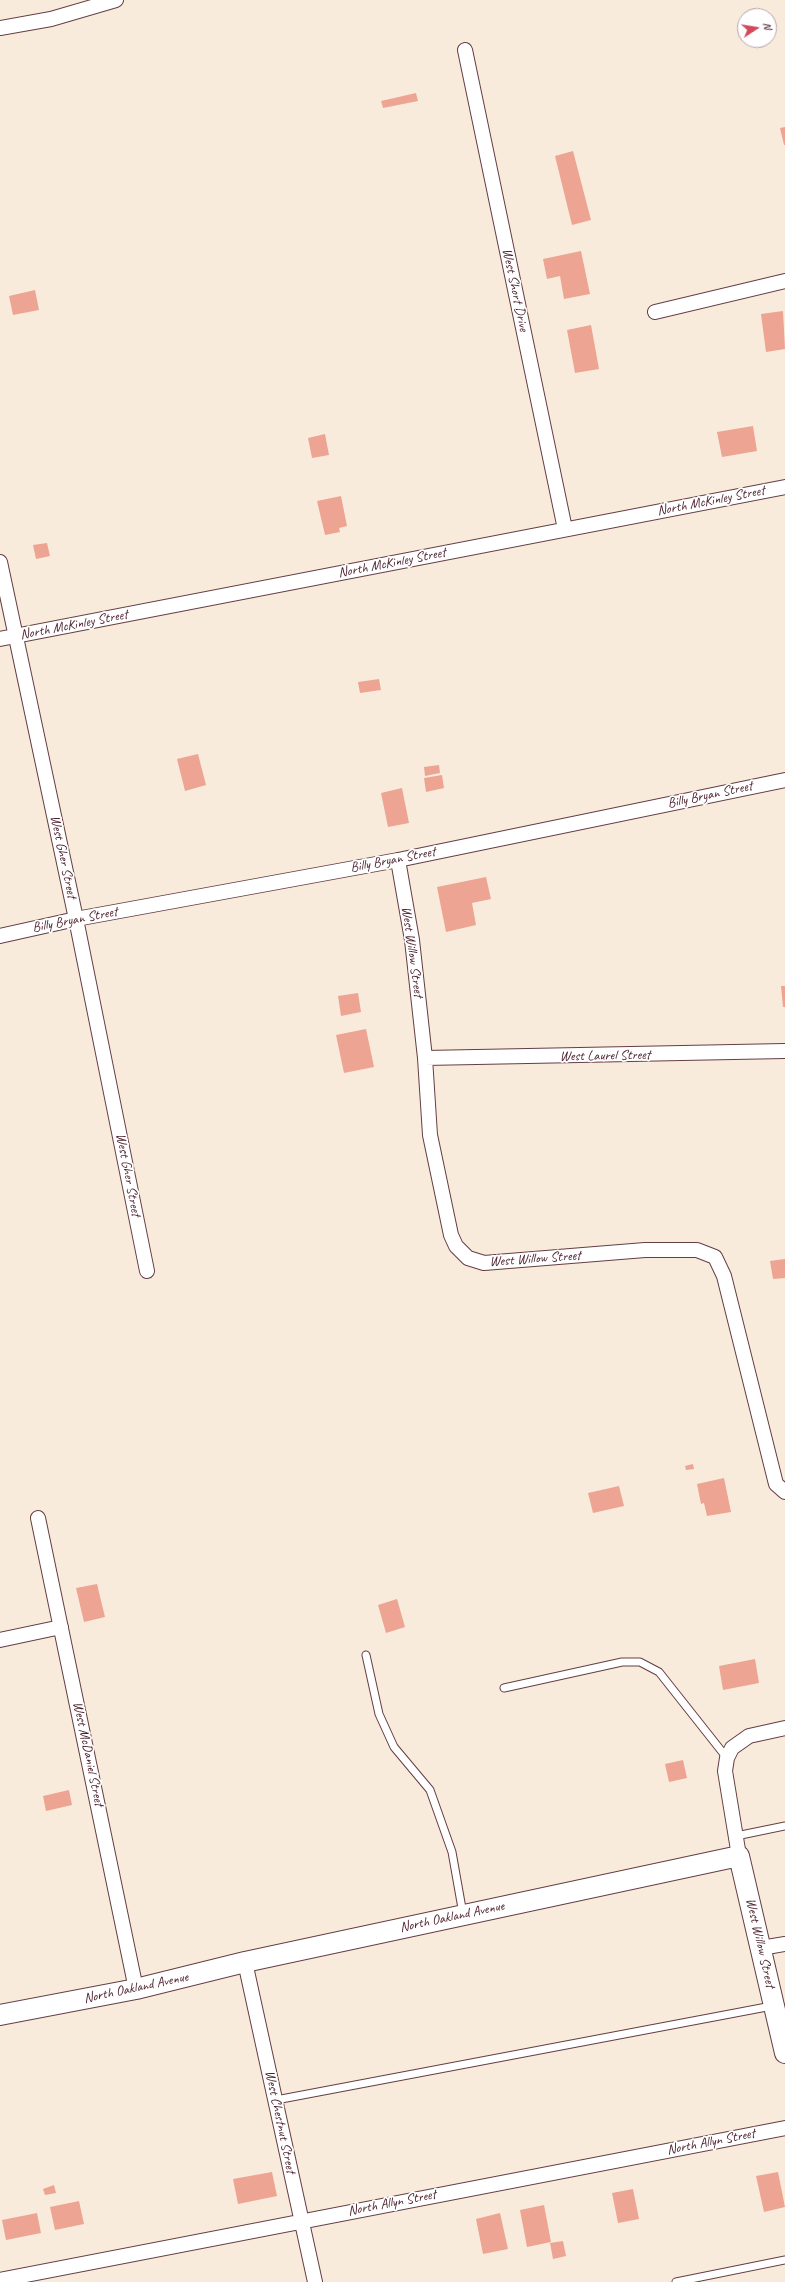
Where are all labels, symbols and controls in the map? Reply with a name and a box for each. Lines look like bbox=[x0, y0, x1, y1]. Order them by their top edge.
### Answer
north arrow bbox=[737, 8, 777, 48]
text: N bbox=[760, 21, 775, 31]
street label: West Short Drive bbox=[498, 247, 532, 333]
street label: North McKinley Street bbox=[656, 482, 766, 520]
street label: North McKinley Street bbox=[337, 544, 447, 582]
street label: North McKinley Street bbox=[19, 606, 129, 644]
street label: Billy Bryan Street bbox=[666, 778, 754, 812]
street label: West Gher Street bbox=[46, 814, 80, 900]
street label: Billy Bryan Street bbox=[349, 844, 437, 876]
street label: Billy Bryan Street bbox=[31, 904, 119, 936]
street label: West Willow Street bbox=[397, 906, 427, 998]
street label: West Laurel Street bbox=[560, 1047, 650, 1065]
street label: West Gher Street bbox=[112, 1132, 144, 1218]
street label: West Willow Street bbox=[489, 1247, 581, 1271]
street label: West McDaniel Street bbox=[69, 1700, 107, 1808]
street label: West Willow Street bbox=[742, 1897, 778, 1989]
street label: North Oakland Avenue bbox=[398, 1898, 506, 1936]
street label: North Oakland Avenue bbox=[82, 1969, 190, 2007]
street label: West Chestnut Street bbox=[261, 2069, 299, 2175]
street label: North Allyn Street bbox=[665, 2125, 757, 2159]
street label: North Allyn Street bbox=[346, 2186, 438, 2220]

